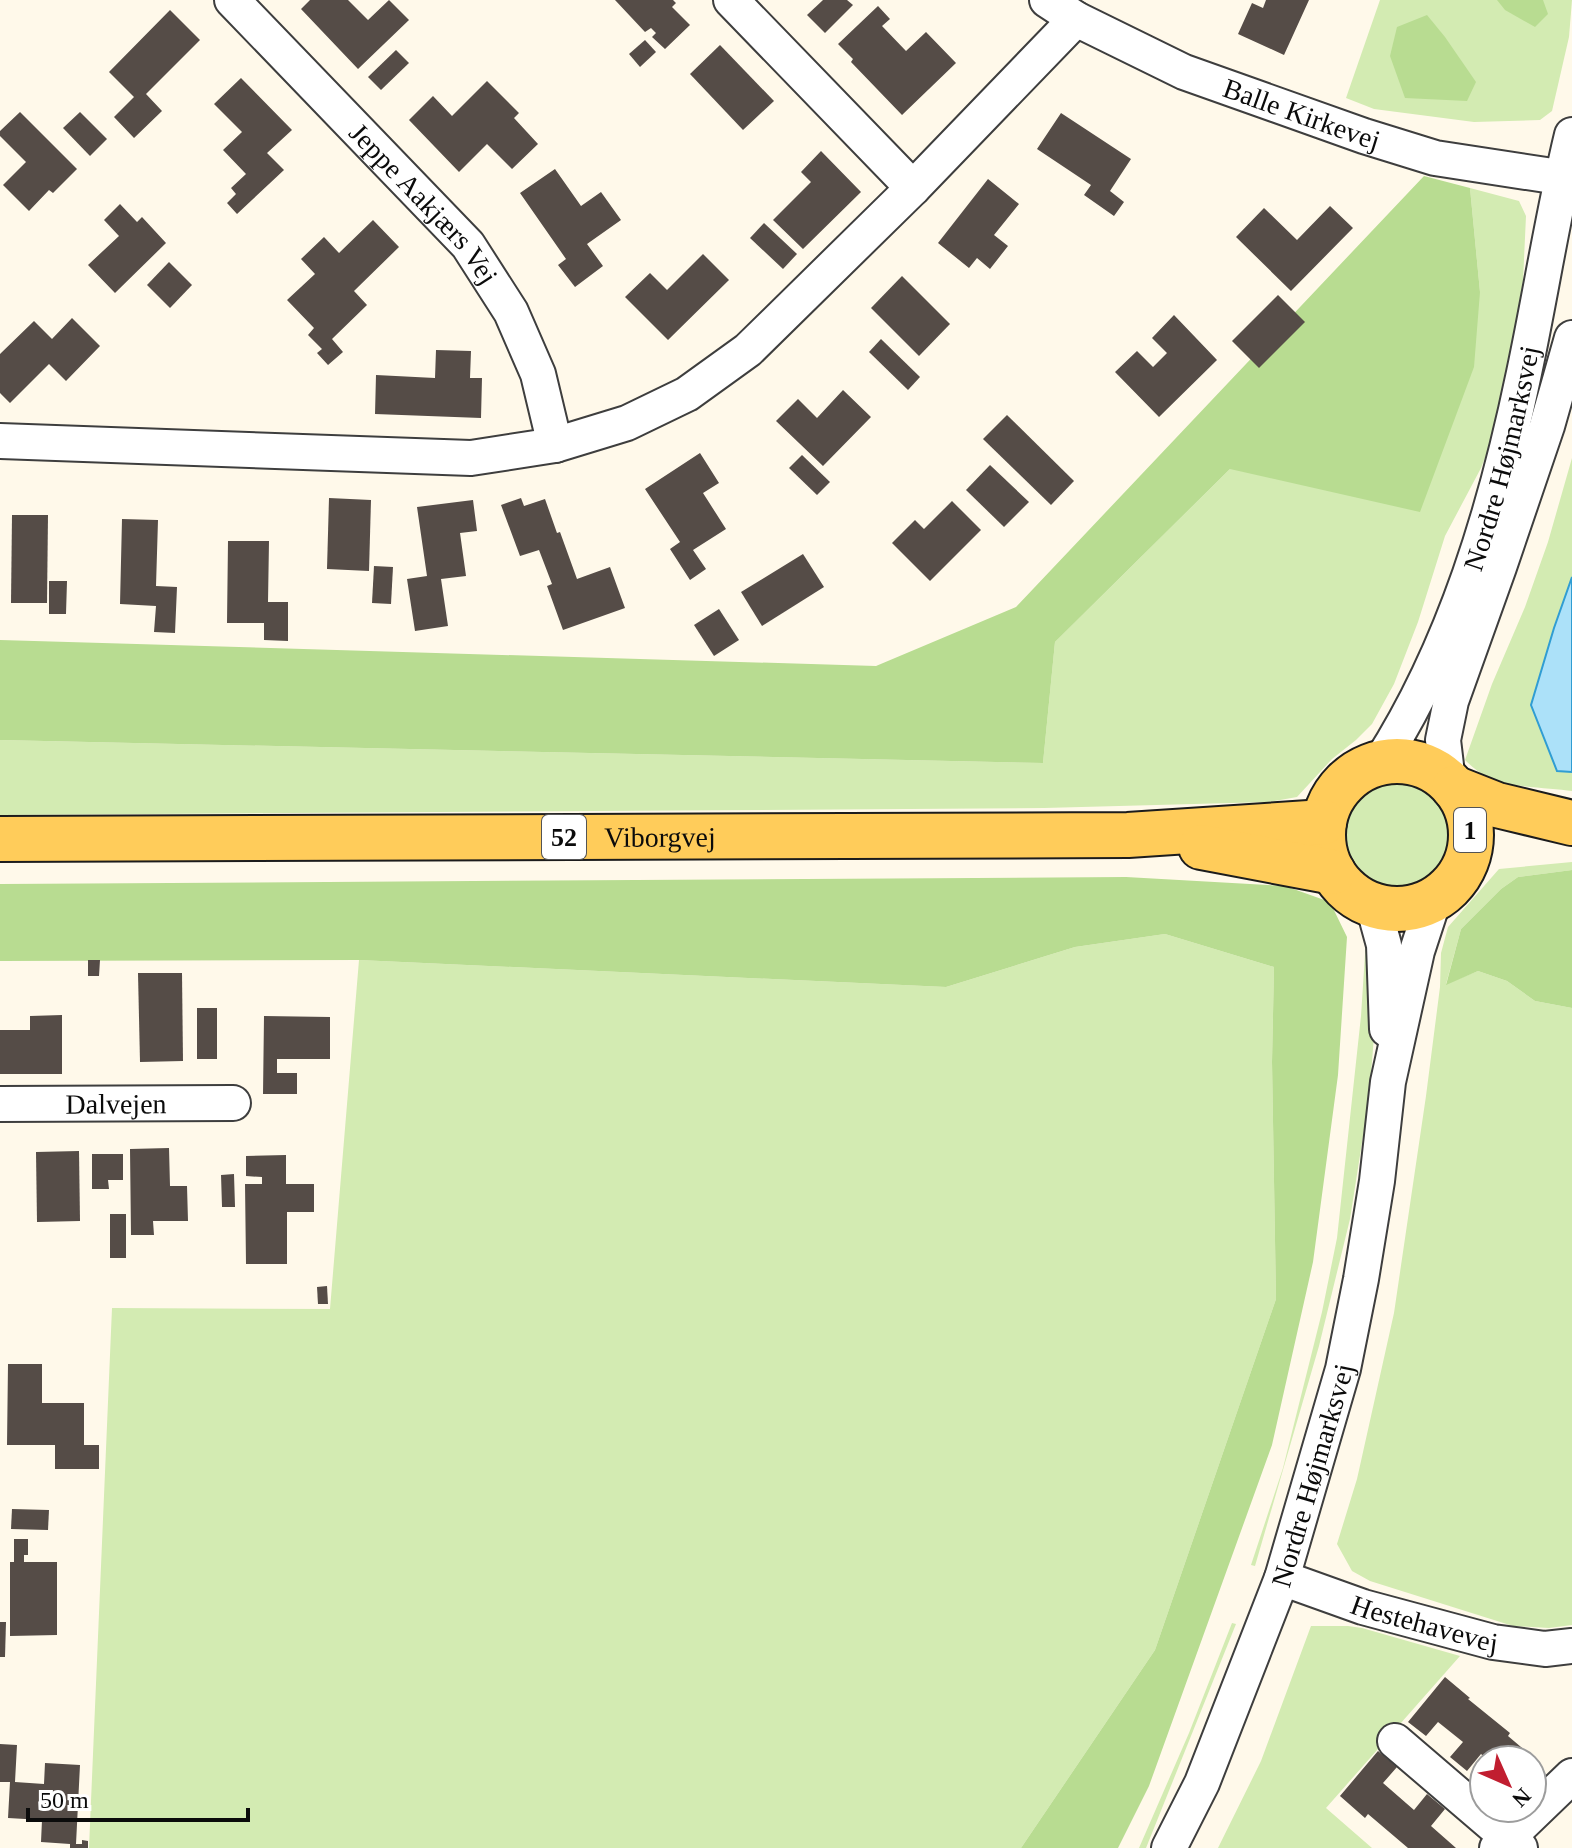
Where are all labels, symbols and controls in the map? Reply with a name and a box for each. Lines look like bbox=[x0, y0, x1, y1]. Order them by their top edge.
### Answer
street label: Balle Kirkevej bbox=[1219, 72, 1384, 156]
street label: Jeppe Aakjærs Vej bbox=[343, 117, 504, 290]
street label: Nordre Højmarksvej bbox=[1457, 343, 1545, 574]
road number: 1 bbox=[1454, 808, 1486, 852]
road number: 52 bbox=[542, 815, 586, 859]
street label: Viborgvej bbox=[604, 821, 716, 852]
street label: Dalvejen bbox=[65, 1088, 167, 1119]
street label: Nordre Højmarksvej bbox=[1265, 1361, 1359, 1590]
street label: Hestehavevej bbox=[1347, 1589, 1500, 1658]
north arrow bbox=[1468, 1744, 1548, 1824]
scale bar bbox=[28, 1772, 248, 1822]
text: N bbox=[1507, 1783, 1536, 1812]
text: 50 m bbox=[40, 1787, 89, 1813]

